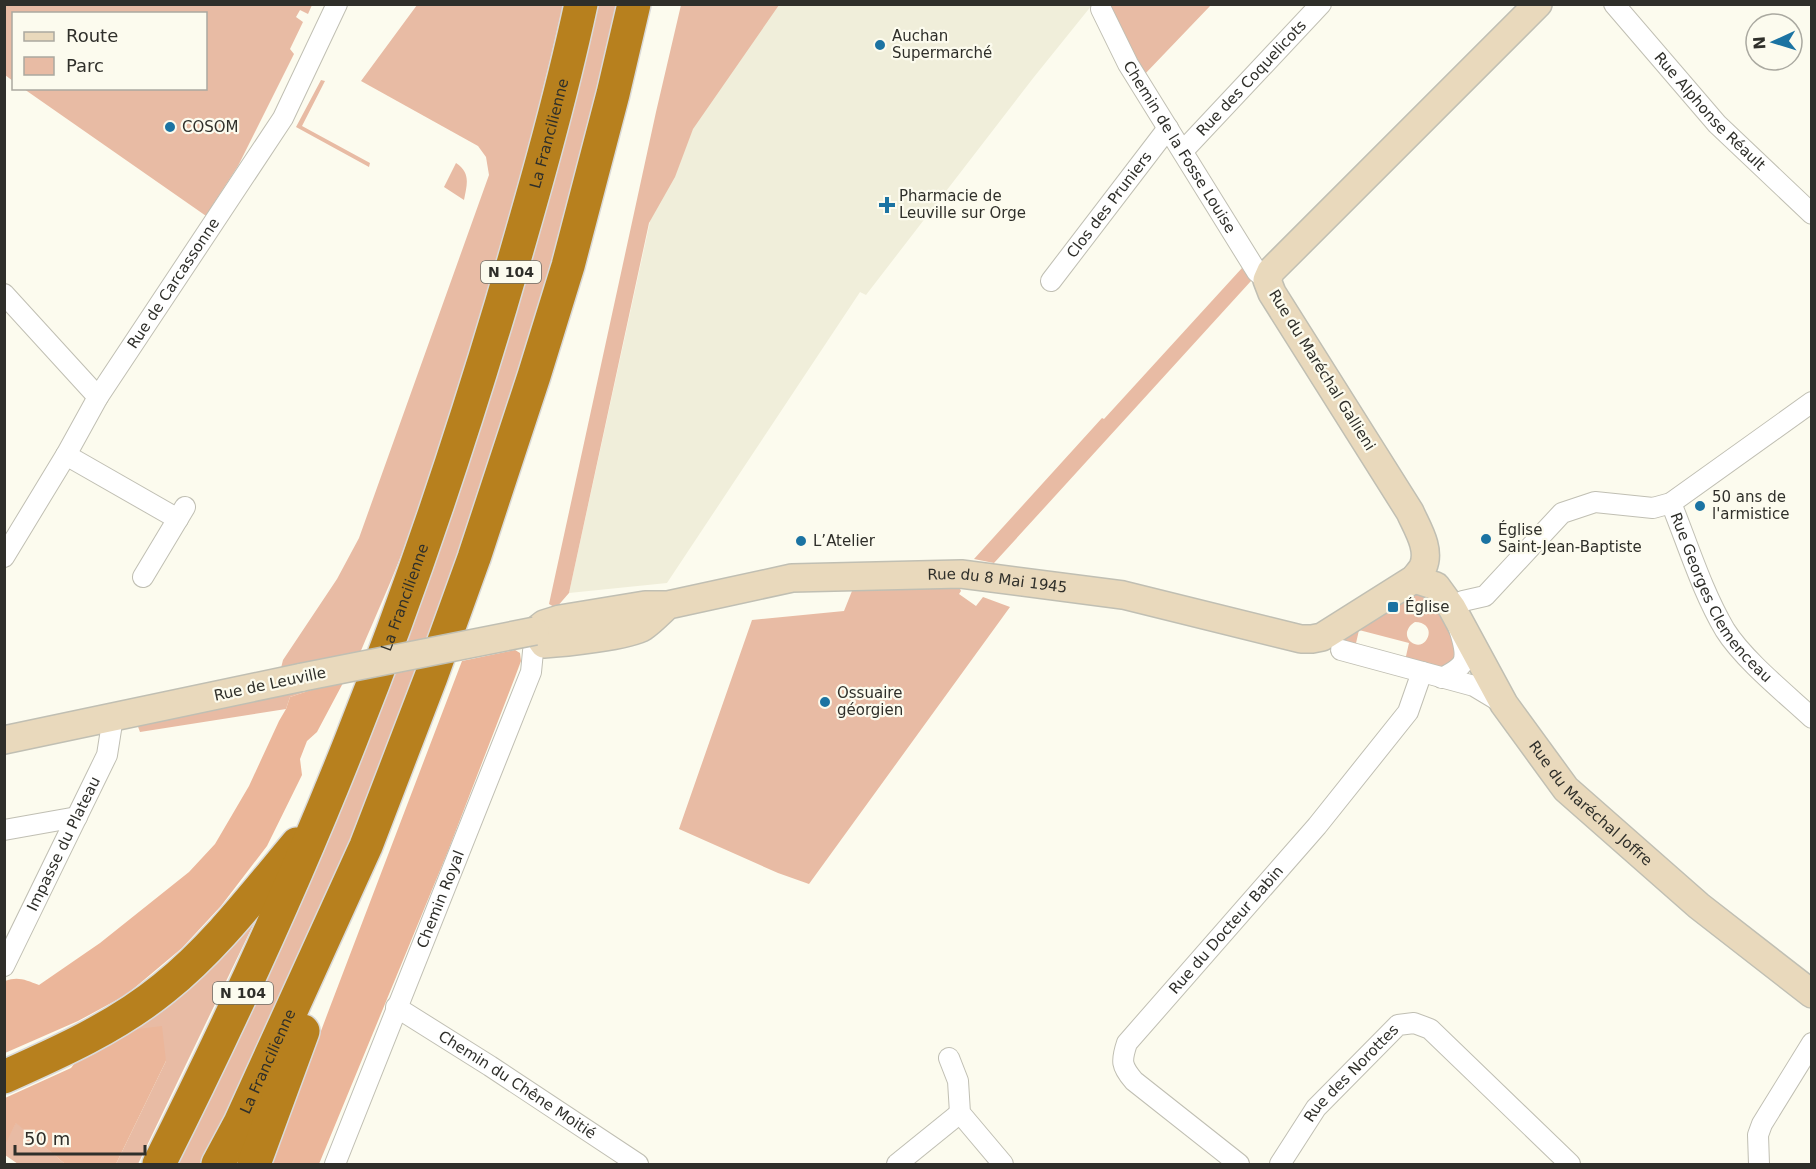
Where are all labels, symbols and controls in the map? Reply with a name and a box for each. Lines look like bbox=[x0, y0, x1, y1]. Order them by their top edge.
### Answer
legend bbox=[12, 12, 207, 90]
north arrow bbox=[1744, 12, 1804, 72]
street label: Rue des Coquelicots bbox=[1193, 16, 1310, 140]
text: Route bbox=[66, 25, 118, 46]
place label: Auchan Supermarché bbox=[892, 27, 992, 62]
text: N bbox=[1750, 36, 1769, 50]
marker: Auchan Supermarché bbox=[873, 38, 887, 52]
street label: Rue Alphonse Réault bbox=[1650, 49, 1769, 174]
text: Parc bbox=[66, 55, 104, 76]
street label: Chemin de la Fosse Louise bbox=[1119, 58, 1240, 236]
street label: La Francilienne bbox=[526, 77, 572, 191]
place label: COSOM bbox=[182, 118, 239, 136]
marker: COSOM bbox=[163, 120, 177, 134]
street label: Clos des Pruniers bbox=[1063, 148, 1156, 262]
place label: Pharmacie de Leuville sur Orge bbox=[899, 187, 1026, 222]
marker: Pharmacie de Leuville sur Orge bbox=[880, 198, 894, 212]
street label: Rue de Carcassonne bbox=[124, 215, 223, 352]
road number: N 104 bbox=[481, 261, 541, 283]
street label: Rue du Maréchal Gallieni bbox=[1265, 286, 1379, 454]
place label: 50 ans de l'armistice bbox=[1712, 488, 1790, 523]
marker: 50 ans de l'armistice bbox=[1693, 499, 1707, 513]
street label: Rue Georges Clemenceau bbox=[1667, 510, 1776, 686]
place label: Église Saint-Jean-Baptiste bbox=[1498, 520, 1642, 556]
place label: L’Atelier bbox=[813, 532, 876, 550]
marker: Église Saint-Jean-Baptiste bbox=[1479, 532, 1493, 546]
marker: L’Atelier bbox=[794, 534, 808, 548]
street label: La Francilienne bbox=[377, 541, 432, 654]
street label: Rue du 8 Mai 1945 bbox=[927, 565, 1068, 597]
place label: Église bbox=[1405, 597, 1449, 616]
marker: Église bbox=[1386, 600, 1400, 614]
street label: Rue de Leuville bbox=[212, 663, 328, 705]
place label: Ossuaire géorgien bbox=[837, 684, 903, 719]
marker: Ossuaire géorgien bbox=[818, 695, 832, 709]
street label: Rue du Maréchal Joffre bbox=[1525, 737, 1656, 870]
street label: Impasse du Plateau bbox=[23, 774, 104, 914]
street label: Chemin Royal bbox=[413, 848, 468, 951]
street label: Rue du Docteur Babin bbox=[1165, 862, 1287, 998]
road number: N 104 bbox=[213, 982, 273, 1004]
street label: La Francilienne bbox=[236, 1006, 300, 1117]
street label: Rue des Norottes bbox=[1300, 1021, 1403, 1126]
street label: Chemin du Chêne Moitié bbox=[435, 1027, 599, 1143]
scale bar bbox=[15, 1118, 146, 1156]
text: 50 m bbox=[24, 1128, 70, 1149]

